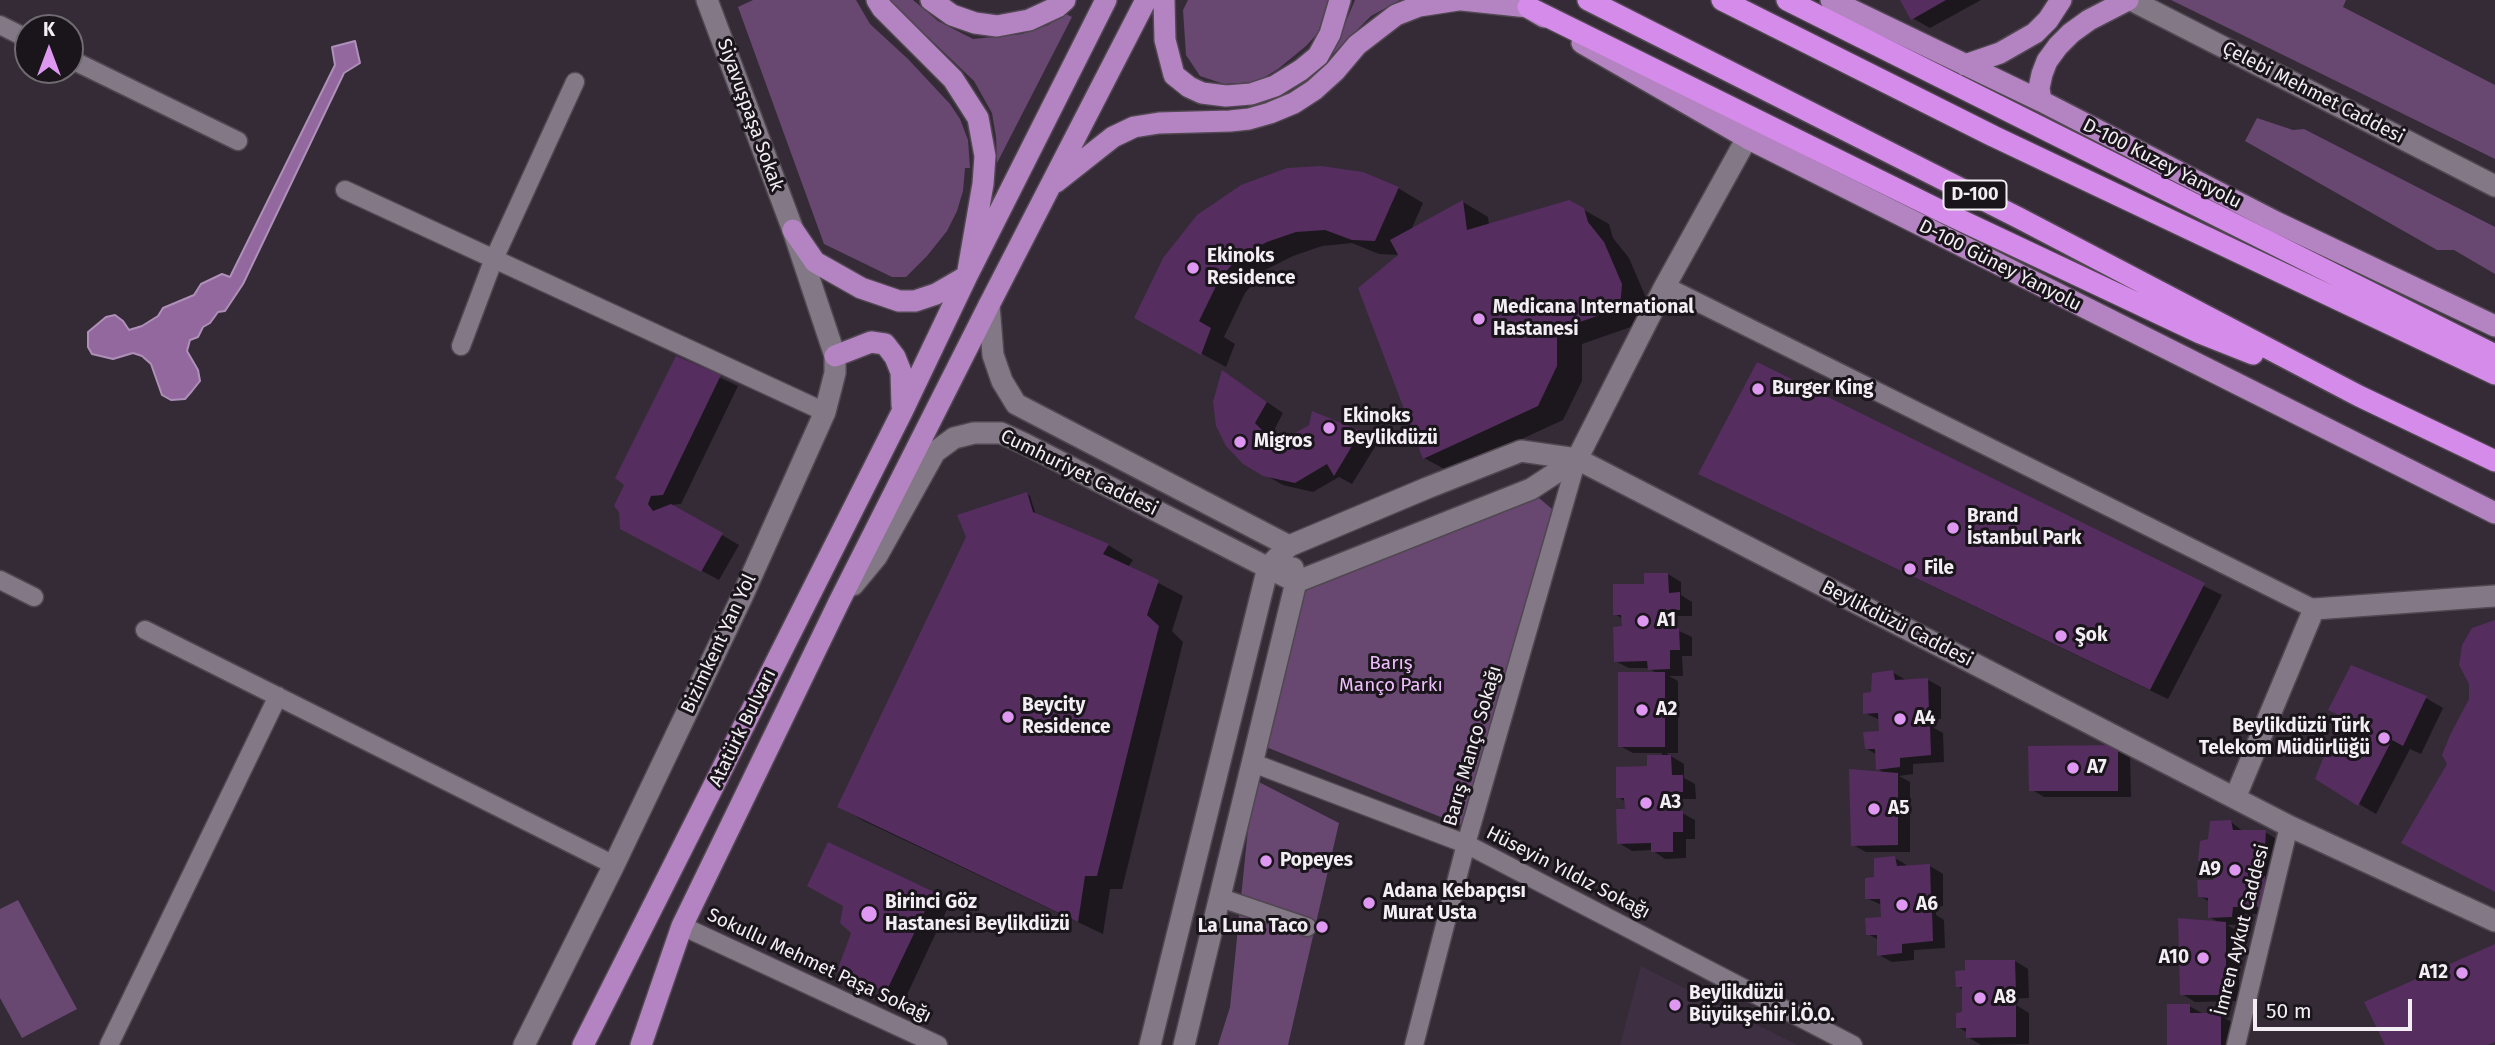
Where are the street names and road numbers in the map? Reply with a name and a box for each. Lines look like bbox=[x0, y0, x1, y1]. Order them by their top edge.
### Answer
street label: Siyavuşpaşa Sokak bbox=[712, 36, 788, 194]
street label: Çelebi Mehmet Caddesi bbox=[2218, 37, 2408, 149]
street label: D-100 Kuzey Yanyolu bbox=[2079, 114, 2245, 214]
road number: D-100 bbox=[1944, 180, 2007, 210]
street label: D-100 Güney Yanyolu bbox=[1915, 215, 2085, 317]
street label: Cumhuriyet Caddesi bbox=[997, 425, 1161, 521]
street label: Bizimkent Yan Yol bbox=[677, 571, 761, 717]
street label: Beylikdüzü Caddesi bbox=[1818, 576, 1976, 672]
street label: Barış Manço Sokağı bbox=[1439, 663, 1507, 829]
street label: Atatürk Bulvarı bbox=[705, 665, 781, 791]
street label: Hüseyin Yıldız Sokağı bbox=[1482, 822, 1654, 924]
street label: İmren Aykut Caddesi bbox=[2210, 842, 2274, 1018]
street label: Sokullu Mehmet Paşa Sokağı bbox=[703, 904, 935, 1028]

